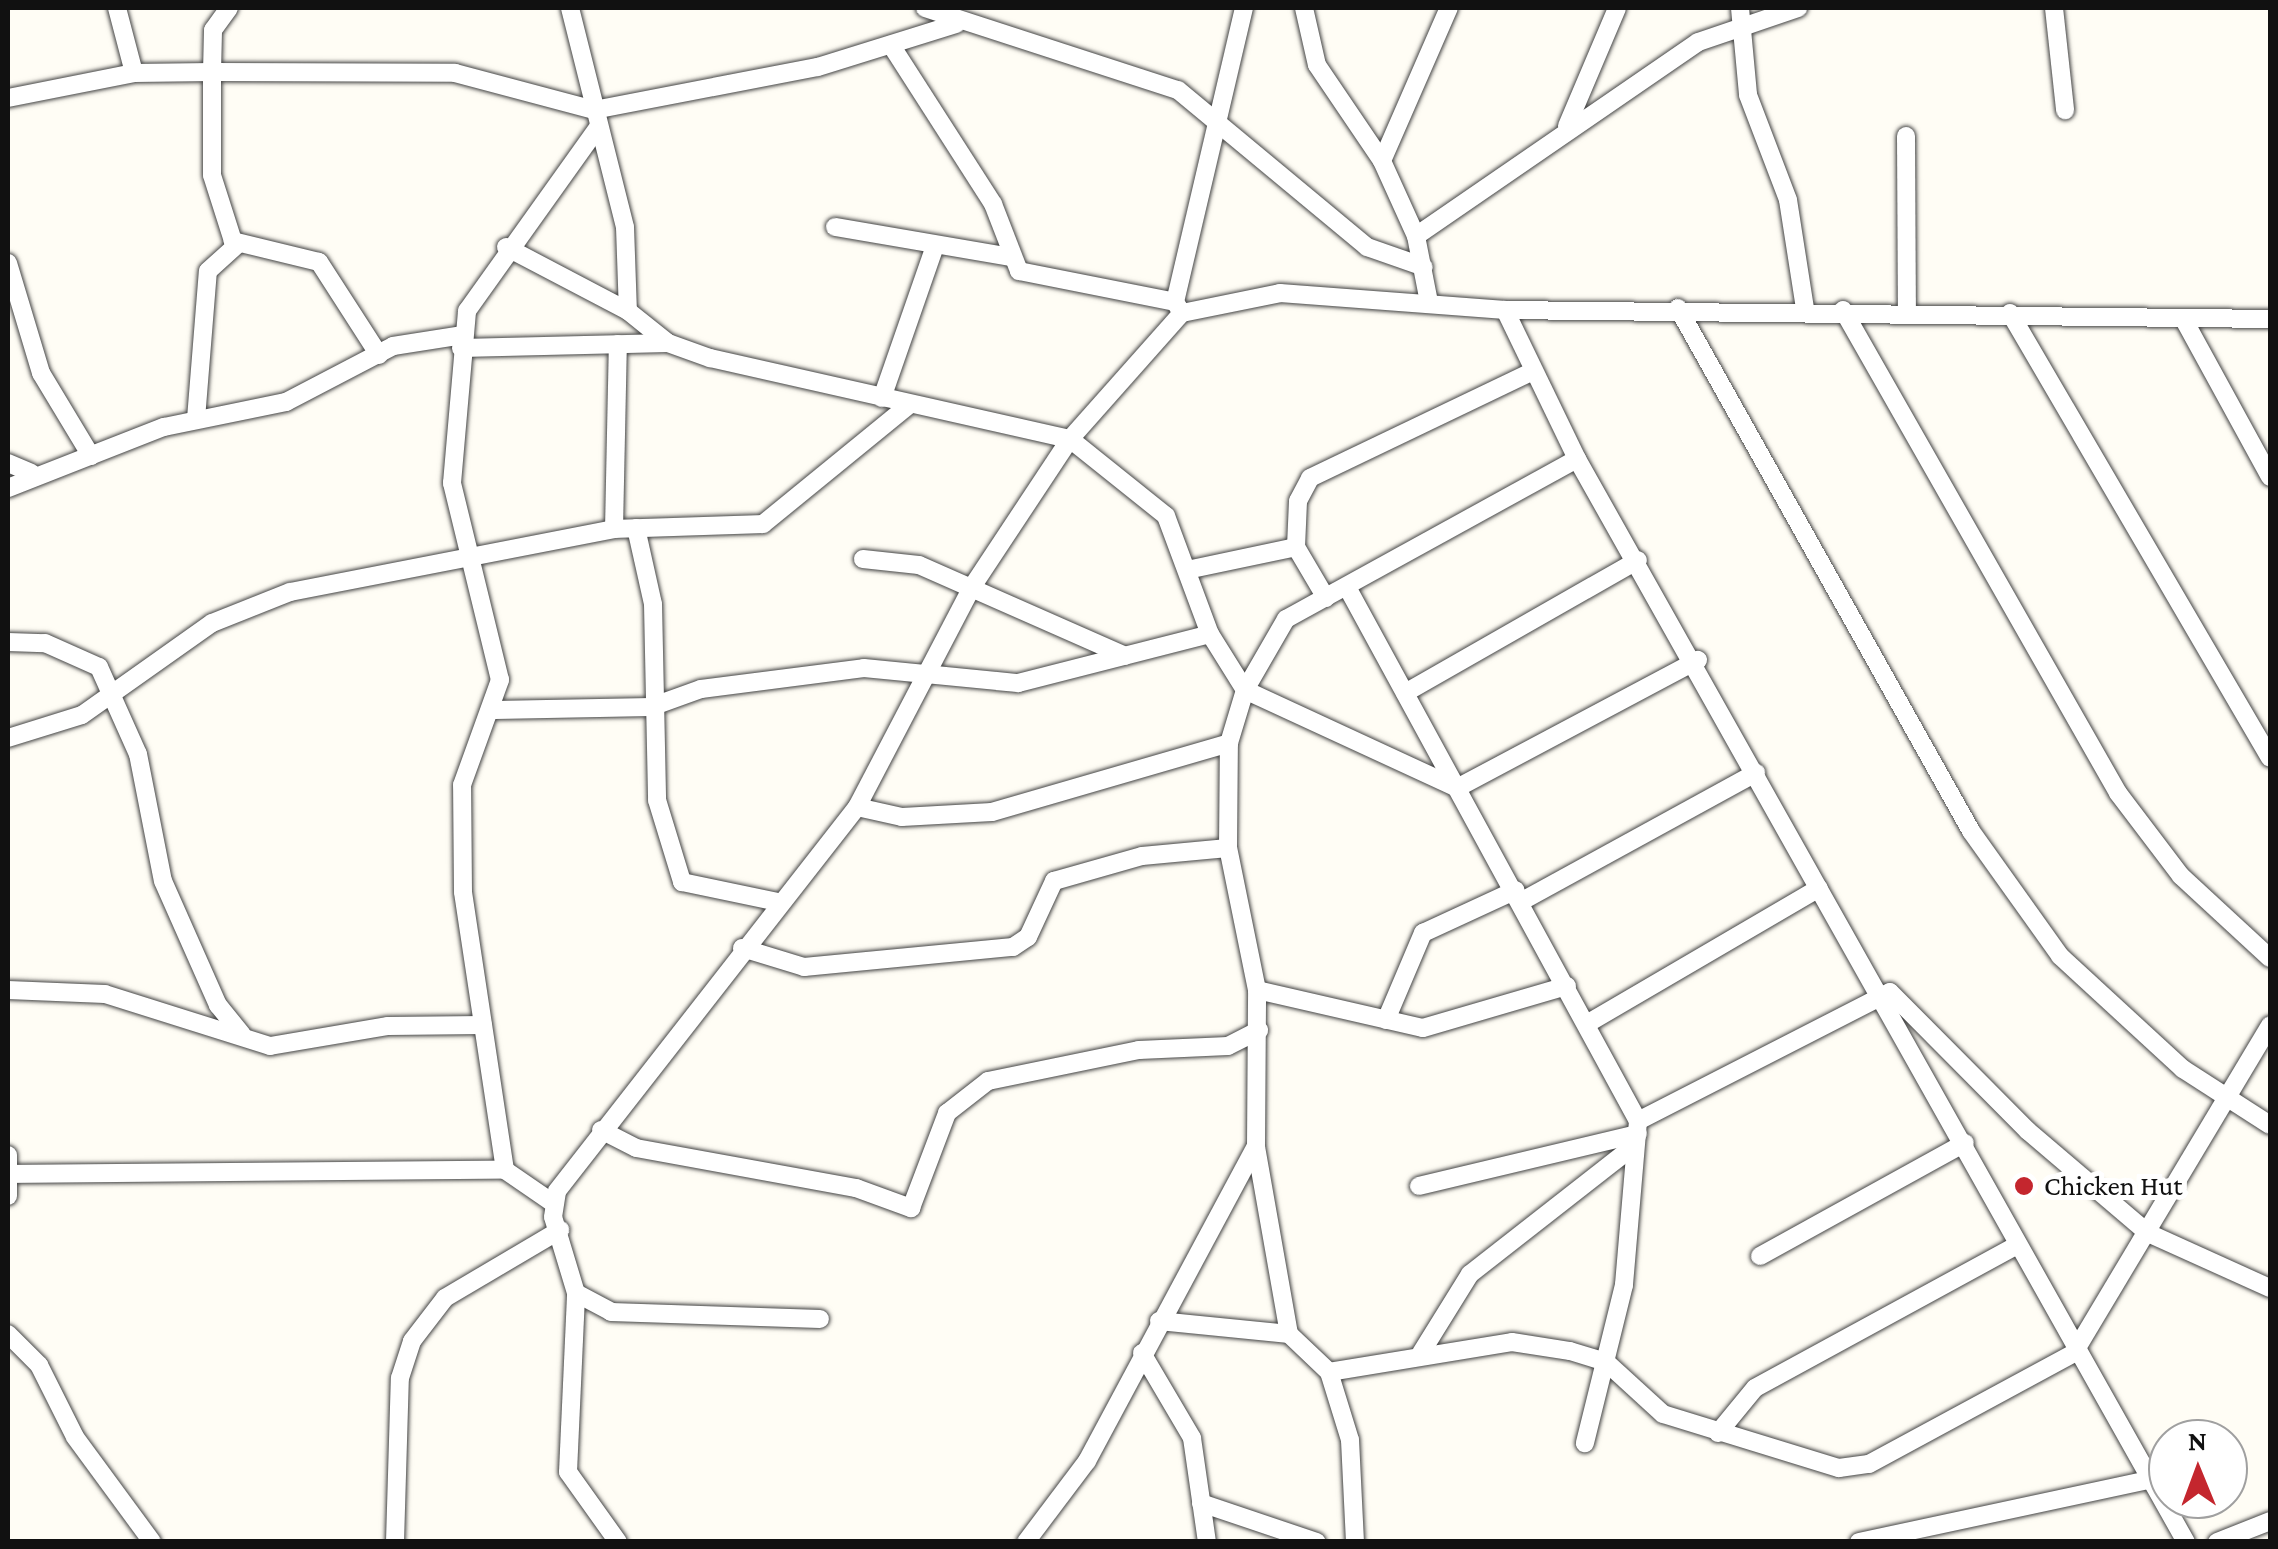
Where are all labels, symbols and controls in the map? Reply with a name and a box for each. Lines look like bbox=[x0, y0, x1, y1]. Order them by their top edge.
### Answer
place label: Chicken Hut bbox=[2044, 1169, 2183, 1203]
marker: Chicken Hut bbox=[2013, 1175, 2035, 1197]
north arrow bbox=[2148, 1419, 2248, 1519]
text: N bbox=[2188, 1425, 2207, 1456]

